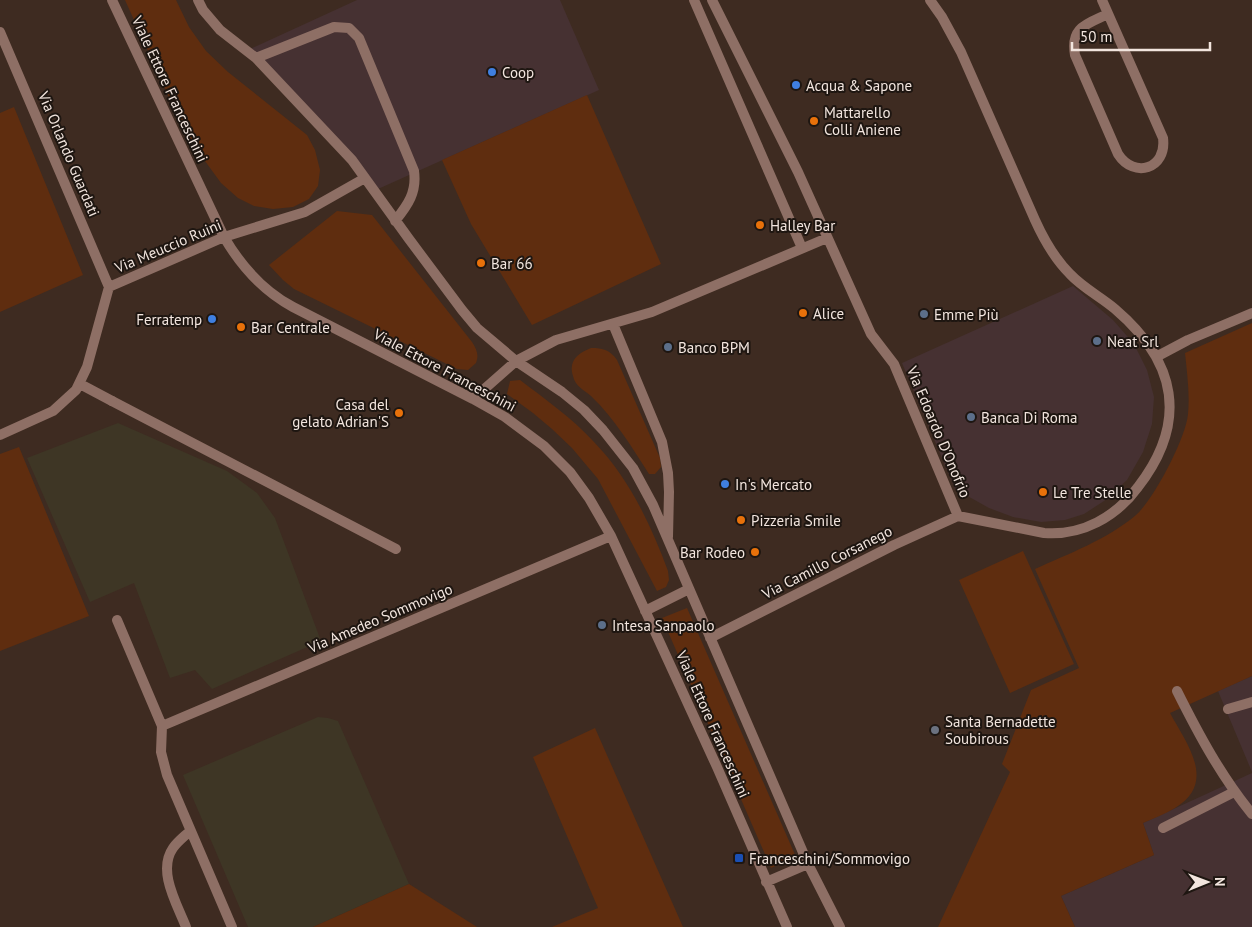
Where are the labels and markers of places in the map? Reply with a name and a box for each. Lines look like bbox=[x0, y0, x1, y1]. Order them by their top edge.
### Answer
place label: Coop bbox=[502, 63, 534, 82]
marker: Coop bbox=[486, 66, 498, 78]
place label: Acqua & Sapone bbox=[806, 76, 912, 95]
marker: Acqua & Sapone bbox=[790, 79, 802, 91]
place label: Mattarello Colli Aniene bbox=[824, 103, 901, 139]
marker: Mattarello Colli Aniene bbox=[808, 115, 820, 127]
place label: Halley Bar bbox=[770, 216, 835, 235]
marker: Halley Bar bbox=[754, 219, 766, 231]
place label: Bar 66 bbox=[491, 254, 533, 273]
marker: Bar 66 bbox=[475, 257, 487, 269]
place label: Alice bbox=[813, 304, 844, 323]
place label: Emme Più bbox=[934, 305, 999, 324]
marker: Alice bbox=[797, 307, 809, 319]
marker: Emme Più bbox=[918, 308, 930, 320]
place label: Ferratemp bbox=[136, 310, 202, 329]
marker: Ferratemp bbox=[206, 313, 218, 325]
place label: Bar Centrale bbox=[251, 318, 330, 337]
marker: Bar Centrale bbox=[235, 321, 247, 333]
place label: Neat Srl bbox=[1107, 332, 1159, 351]
marker: Neat Srl bbox=[1091, 335, 1103, 347]
place label: Banco BPM bbox=[678, 338, 750, 357]
marker: Banco BPM bbox=[662, 341, 674, 353]
place label: Casa del gelato Adrian'S bbox=[292, 395, 390, 431]
marker: Casa del gelato Adrian'S bbox=[393, 407, 405, 419]
place label: Banca Di Roma bbox=[981, 408, 1077, 427]
marker: Banca Di Roma bbox=[965, 411, 977, 423]
place label: In's Mercato bbox=[735, 475, 812, 494]
marker: In's Mercato bbox=[719, 478, 731, 490]
place label: Le Tre Stelle bbox=[1053, 483, 1131, 502]
marker: Le Tre Stelle bbox=[1037, 486, 1049, 498]
place label: Pizzeria Smile bbox=[751, 511, 841, 530]
marker: Pizzeria Smile bbox=[735, 514, 747, 526]
place label: Bar Rodeo bbox=[680, 543, 745, 562]
marker: Bar Rodeo bbox=[749, 546, 761, 558]
place label: Intesa Sanpaolo bbox=[612, 616, 715, 635]
marker: Intesa Sanpaolo bbox=[596, 619, 608, 631]
place label: Santa Bernadette Soubirous bbox=[945, 712, 1056, 748]
marker: Santa Bernadette Soubirous bbox=[929, 724, 941, 736]
place label: Franceschini/Sommovigo bbox=[749, 849, 910, 868]
marker: Franceschini/Sommovigo bbox=[733, 852, 745, 864]

